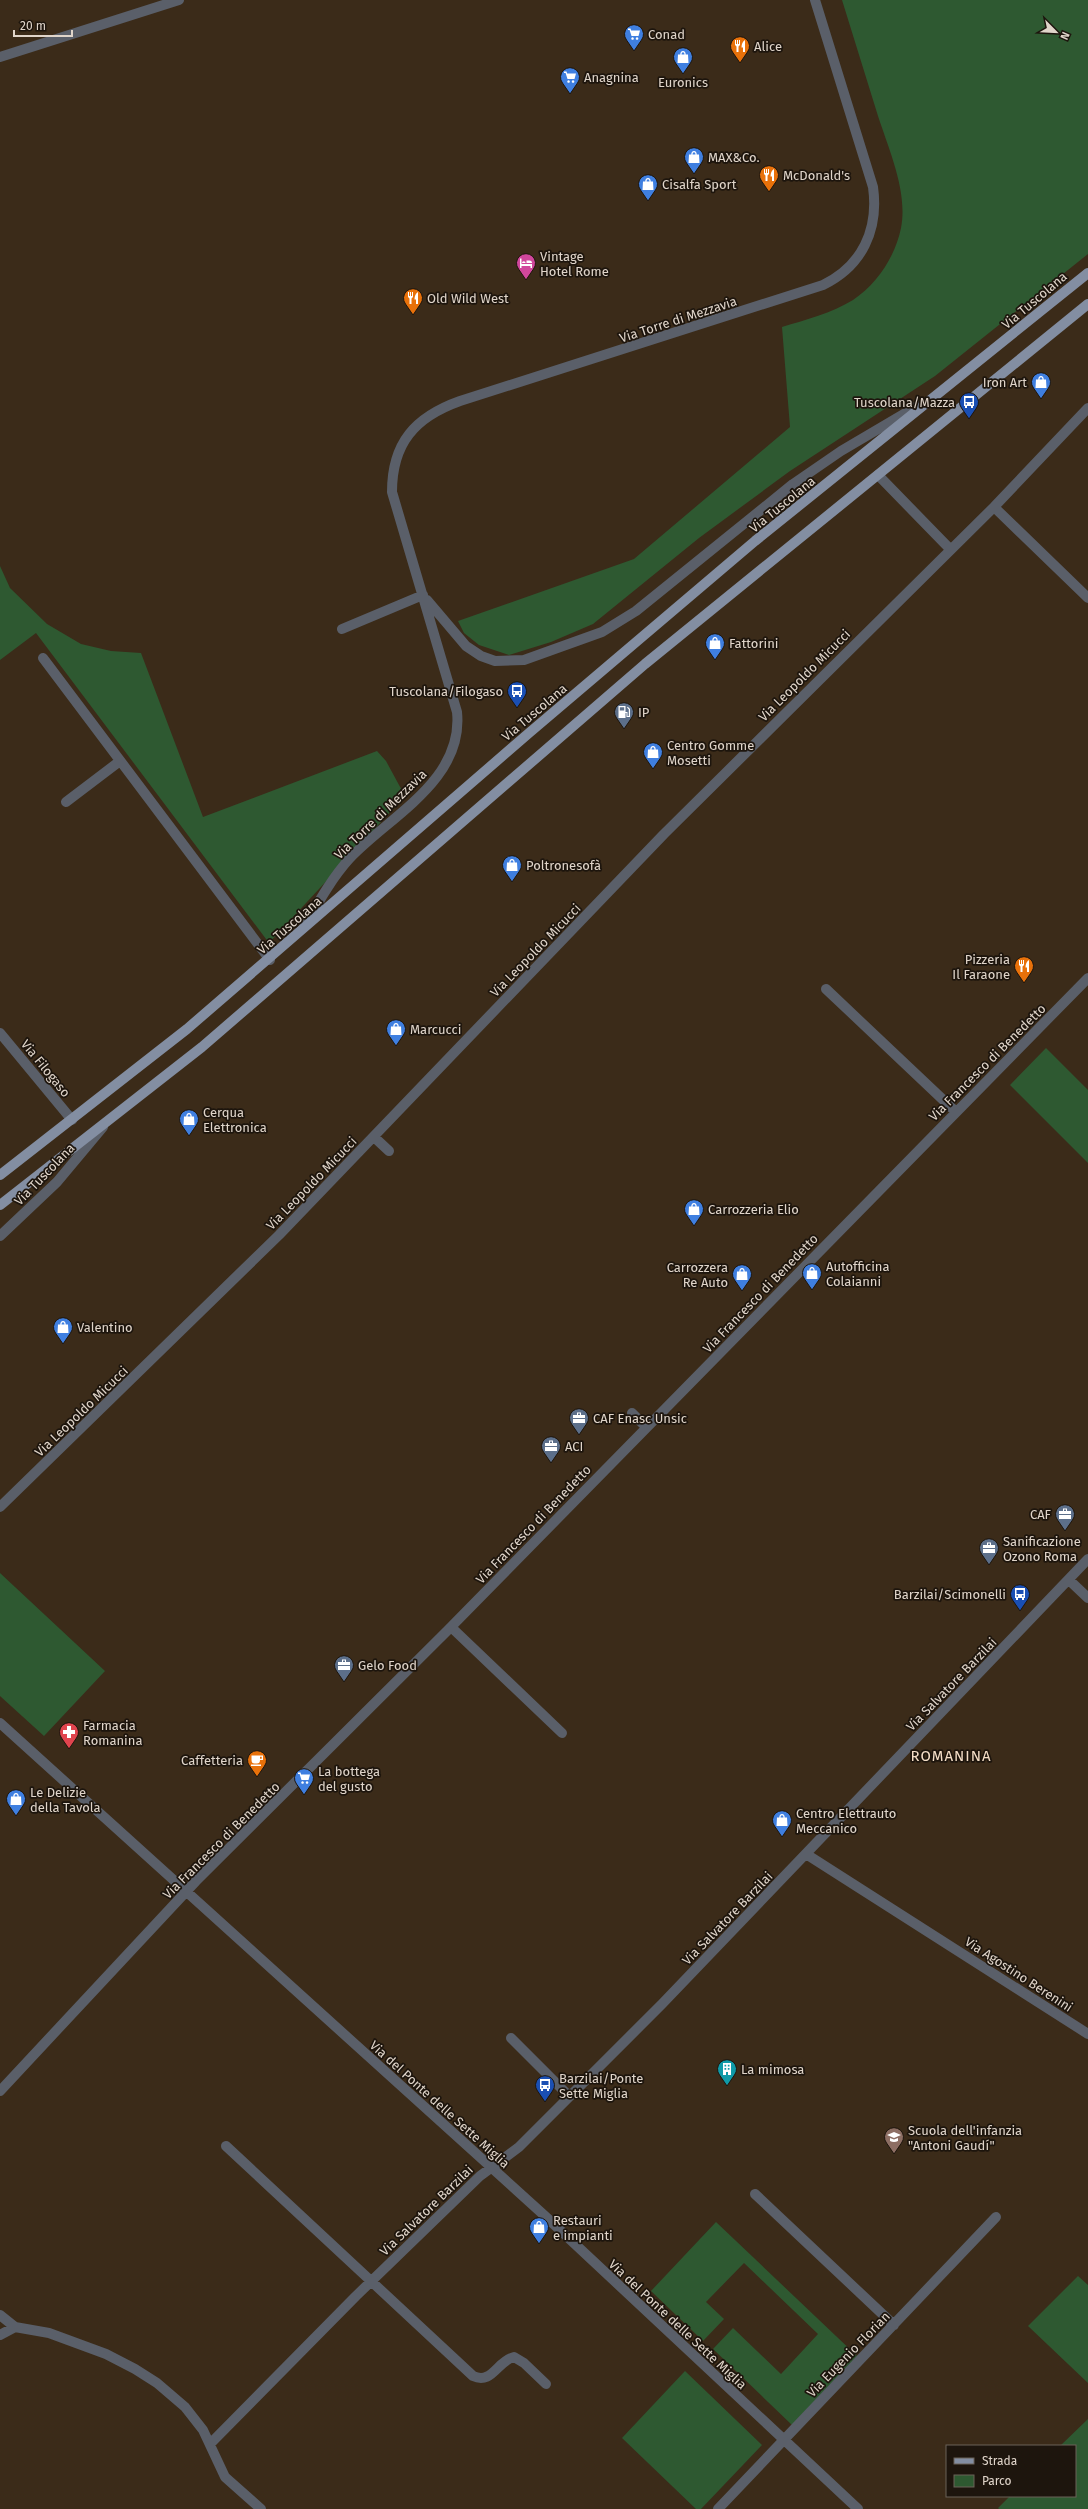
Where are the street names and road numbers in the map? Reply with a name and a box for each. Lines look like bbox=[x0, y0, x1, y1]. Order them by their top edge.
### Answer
street label: Via Tuscolana bbox=[999, 269, 1070, 332]
street label: Via Torre di Mezzavia bbox=[618, 293, 739, 346]
street label: Via Tuscolana bbox=[746, 473, 818, 535]
street label: Via Leopoldo Micucci bbox=[755, 626, 853, 724]
street label: Via Tuscolana bbox=[499, 681, 570, 744]
street label: Via Torre di Mezzavia bbox=[331, 766, 430, 862]
street label: Via Tuscolana bbox=[254, 893, 325, 957]
street label: Via Leopoldo Micucci bbox=[487, 901, 584, 1000]
street label: Via Francesco di Benedetto bbox=[926, 1001, 1049, 1124]
street label: Via Filogaso bbox=[18, 1037, 73, 1100]
street label: Via Leopoldo Micucci bbox=[263, 1134, 360, 1233]
street label: Via Tuscolana bbox=[11, 1140, 78, 1208]
street label: Via Francesco di Benedetto bbox=[700, 1231, 821, 1356]
street label: Via Leopoldo Micucci bbox=[32, 1363, 131, 1460]
street label: Via Francesco di Benedetto bbox=[473, 1462, 594, 1587]
street label: Via Salvatore Barzilai bbox=[903, 1635, 1000, 1734]
street label: Via Francesco di Benedetto bbox=[160, 1779, 283, 1902]
street label: Via Salvatore Barzilai bbox=[679, 1869, 776, 1968]
street label: Via Agostino Berenini bbox=[962, 1934, 1075, 2015]
street label: Via del Ponte delle Sette Miglia bbox=[367, 2038, 513, 2171]
street label: Via Salvatore Barzilai bbox=[377, 2162, 476, 2259]
street label: Via del Ponte delle Sette Miglia bbox=[606, 2257, 750, 2392]
street label: Via Eugenio Florian bbox=[804, 2309, 893, 2400]

